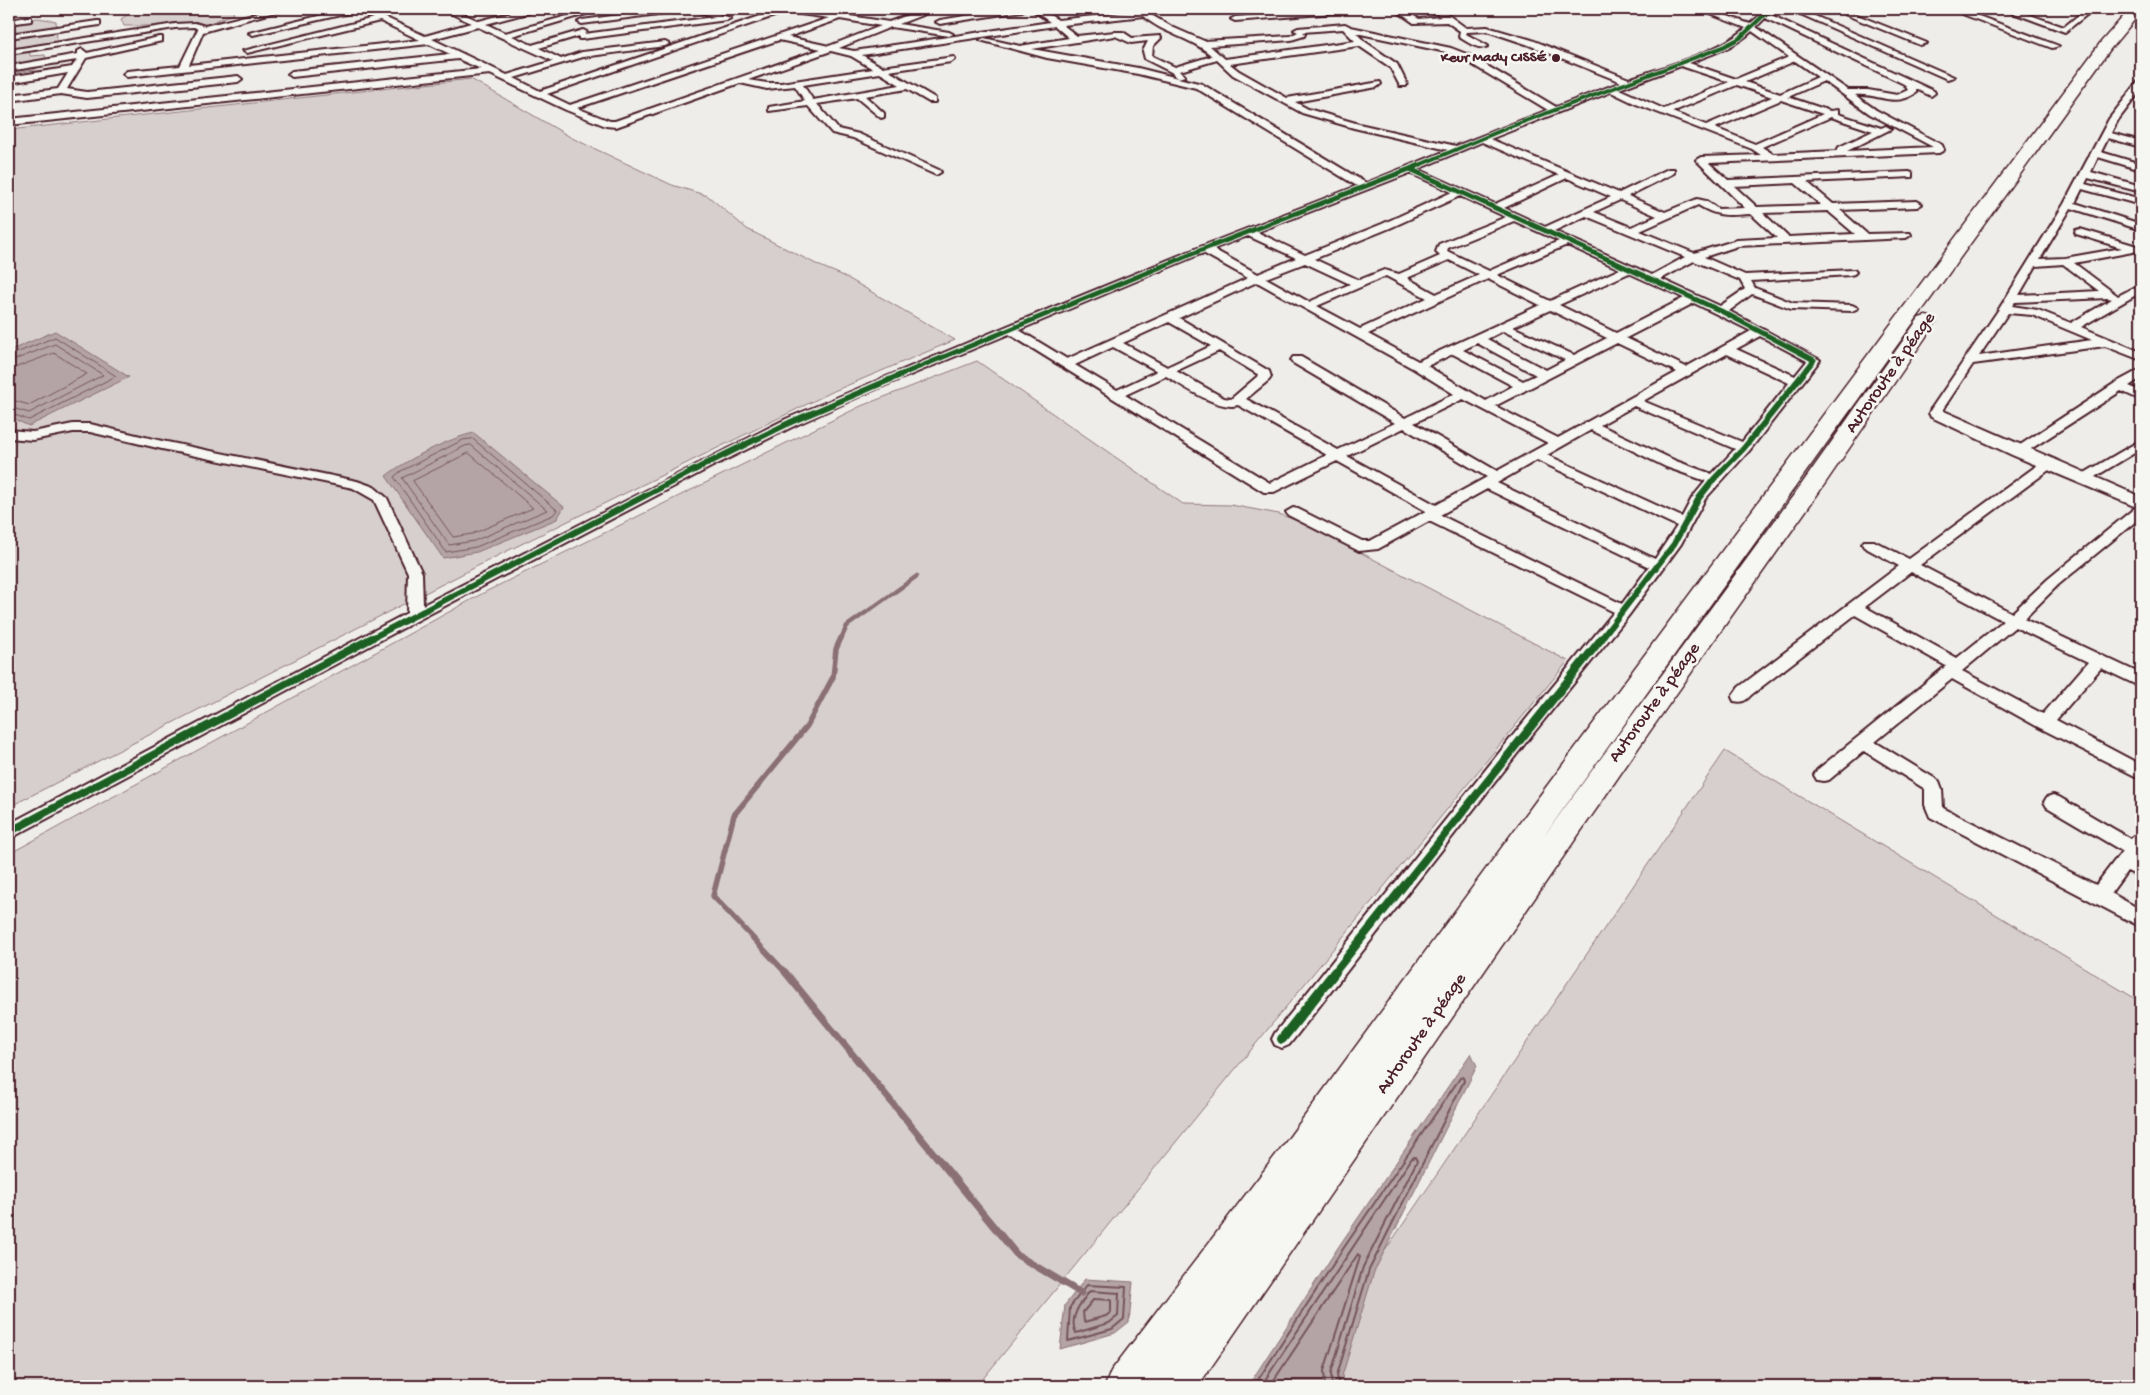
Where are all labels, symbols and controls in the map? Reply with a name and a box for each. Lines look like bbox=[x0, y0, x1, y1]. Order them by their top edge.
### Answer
place label: Keur Mady CISSÉ bbox=[1440, 49, 1548, 67]
marker: Keur Mady CISSÉ bbox=[1550, 52, 1562, 64]
street label: Autoroute à péage bbox=[1841, 308, 1941, 437]
street label: Autoroute à péage bbox=[1605, 639, 1706, 767]
street label: Autoroute à péage bbox=[1372, 969, 1472, 1098]

